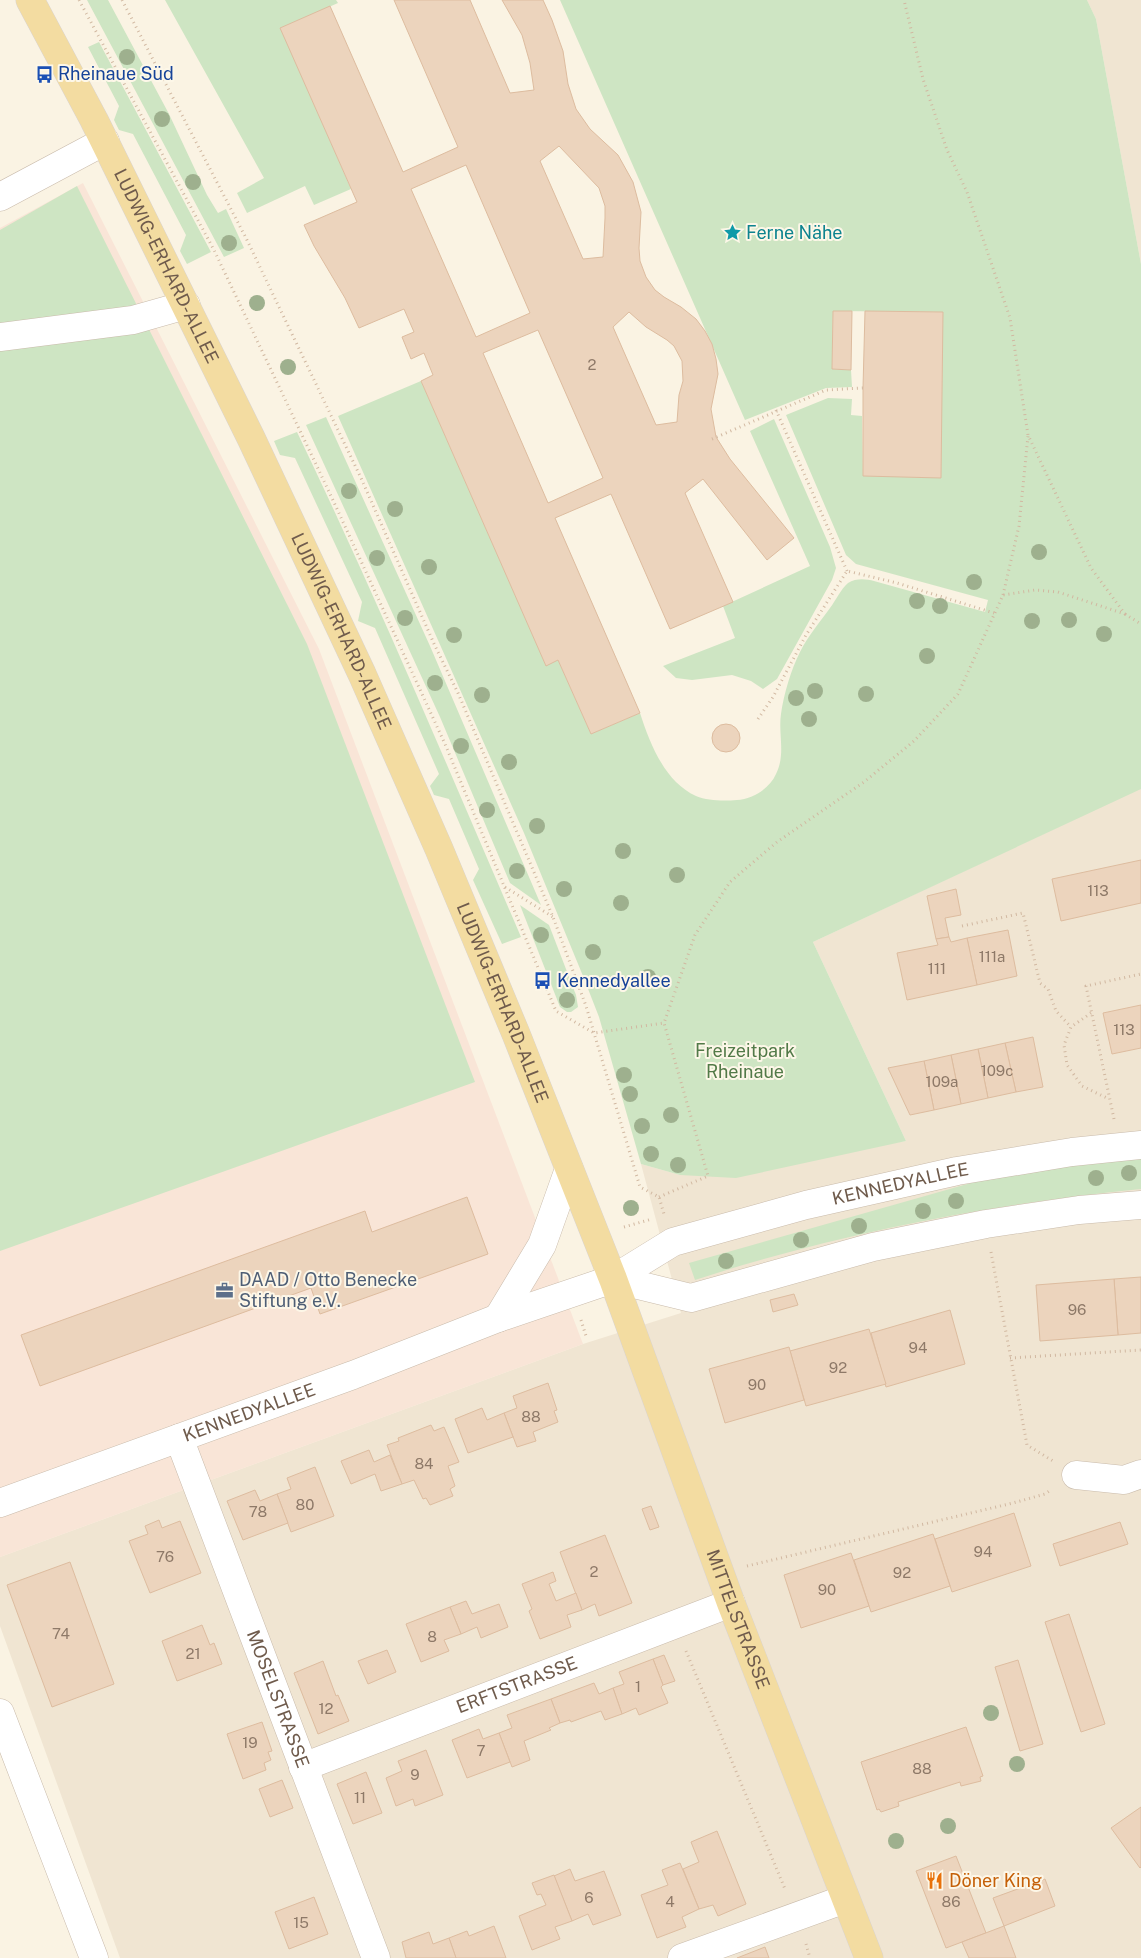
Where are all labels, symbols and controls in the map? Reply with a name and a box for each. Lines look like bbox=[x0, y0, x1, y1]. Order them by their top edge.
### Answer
place label: Rheinaue Süd bbox=[58, 63, 174, 84]
bus stop icon: Rheinaue Süd bbox=[34, 64, 54, 84]
street label: LUDWIG-ERHARD-ALLEE bbox=[110, 165, 223, 367]
place label: Ferne Nähe bbox=[746, 222, 843, 243]
place icon: Ferne Nähe bbox=[722, 223, 742, 243]
house number: 2 bbox=[588, 356, 597, 373]
street label: LUDWIG-ERHARD-ALLEE bbox=[287, 530, 396, 733]
house number: 113 bbox=[1087, 882, 1109, 899]
street label: LUDWIG-ERHARD-ALLEE bbox=[453, 900, 553, 1106]
house number: 111a bbox=[979, 948, 1005, 965]
house number: 111 bbox=[928, 960, 946, 977]
place label: Kennedyallee bbox=[557, 970, 671, 991]
bus stop icon: Kennedyallee bbox=[533, 971, 553, 991]
house number: 113 bbox=[1113, 1021, 1135, 1038]
park label: Freizeitpark Rheinaue bbox=[695, 1040, 795, 1082]
house number: 109c bbox=[981, 1062, 1013, 1079]
house number: 109a bbox=[926, 1073, 958, 1090]
street label: KENNEDYALLEE bbox=[830, 1158, 970, 1209]
place label: DAAD / Otto Benecke Stiftung e.V. bbox=[239, 1269, 417, 1311]
office icon: DAAD / Otto Benecke Stiftung e.V. bbox=[215, 1280, 235, 1300]
house number: 96 bbox=[1068, 1301, 1086, 1318]
house number: 94 bbox=[909, 1339, 927, 1356]
house number: 92 bbox=[829, 1359, 847, 1376]
house number: 90 bbox=[748, 1376, 766, 1393]
street label: KENNEDYALLEE bbox=[180, 1379, 318, 1446]
house number: 88 bbox=[521, 1408, 541, 1425]
house number: 84 bbox=[414, 1455, 434, 1472]
house number: 80 bbox=[296, 1496, 314, 1513]
house number: 78 bbox=[249, 1503, 267, 1520]
house number: 94 bbox=[974, 1543, 992, 1560]
street label: MITTELSTRASSE bbox=[702, 1547, 774, 1692]
house number: 76 bbox=[156, 1548, 174, 1565]
house number: 2 bbox=[590, 1563, 599, 1580]
house number: 92 bbox=[893, 1564, 911, 1581]
house number: 90 bbox=[818, 1581, 836, 1598]
house number: 74 bbox=[52, 1625, 70, 1642]
street label: MOSELSTRASSE bbox=[243, 1627, 314, 1771]
house number: 8 bbox=[427, 1628, 437, 1645]
house number: 21 bbox=[185, 1645, 201, 1662]
street label: ERFTSTRASSE bbox=[453, 1652, 580, 1717]
house number: 1 bbox=[635, 1678, 641, 1695]
house number: 12 bbox=[318, 1700, 334, 1717]
house number: 19 bbox=[242, 1734, 258, 1751]
house number: 7 bbox=[476, 1742, 486, 1759]
house number: 88 bbox=[912, 1760, 932, 1777]
house number: 9 bbox=[410, 1766, 420, 1783]
house number: 11 bbox=[354, 1789, 366, 1806]
place label: Döner King bbox=[949, 1870, 1042, 1891]
restaurant icon: Döner King bbox=[925, 1871, 945, 1891]
house number: 6 bbox=[584, 1889, 594, 1906]
house number: 4 bbox=[665, 1893, 675, 1910]
house number: 86 bbox=[942, 1893, 960, 1910]
house number: 15 bbox=[293, 1914, 309, 1931]

